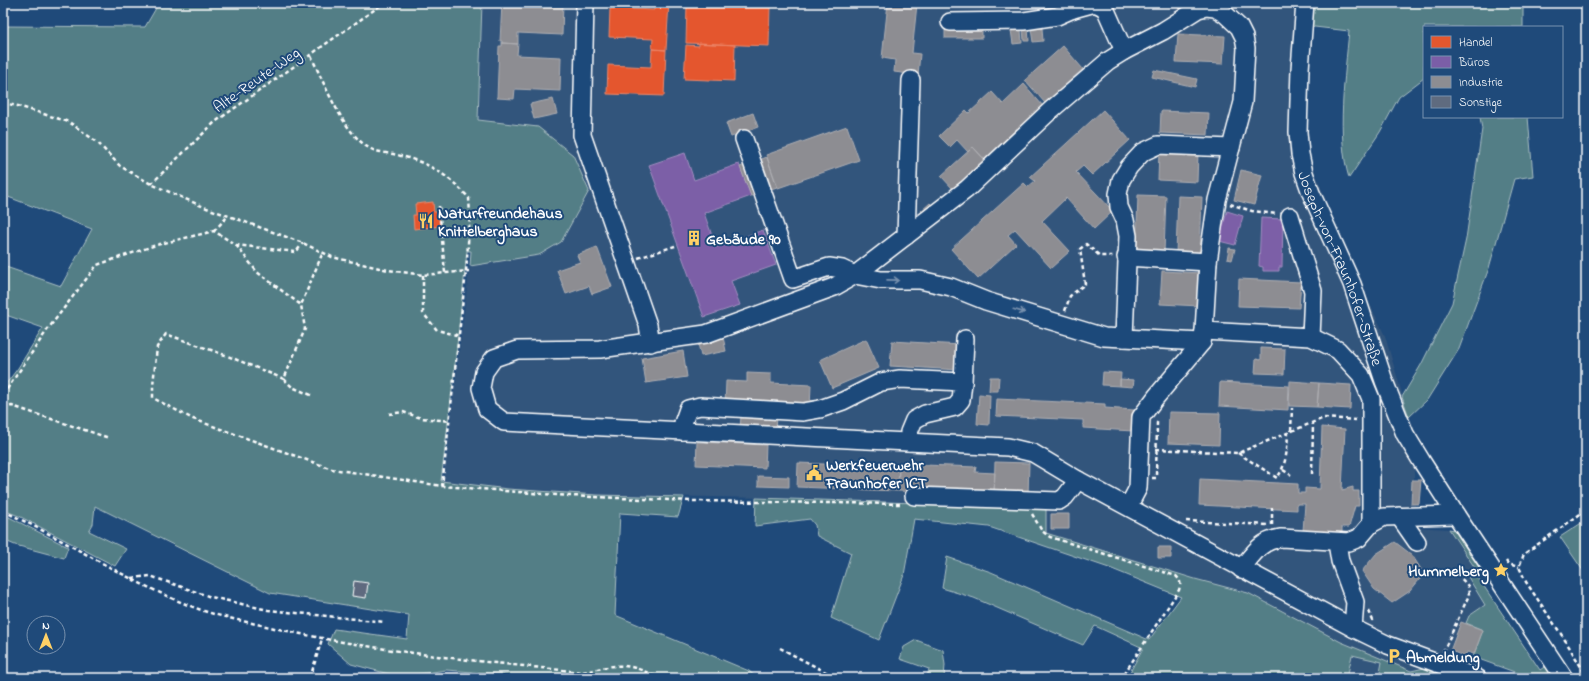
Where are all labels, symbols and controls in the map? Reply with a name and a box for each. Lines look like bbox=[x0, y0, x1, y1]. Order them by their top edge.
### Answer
legend bbox=[1423, 26, 1563, 118]
text: Handel bbox=[1459, 34, 1493, 52]
street label: Alte-Reute-Weg bbox=[209, 42, 306, 120]
text: Büros bbox=[1458, 54, 1490, 72]
text: Industrie bbox=[1459, 74, 1503, 92]
text: Sonstige bbox=[1459, 94, 1503, 113]
street label: Joseph-von-Fraunhofer-Straße bbox=[1290, 168, 1388, 370]
place label: Naturfreundehaus Knittelberghaus bbox=[438, 202, 563, 245]
restaurant icon: Naturfreundehaus Knittelberghaus bbox=[417, 212, 435, 230]
place label: Gebäude 90 bbox=[706, 228, 781, 252]
building icon: Gebäude 90 bbox=[685, 229, 703, 247]
one-way arrow bbox=[886, 276, 899, 284]
one-way arrow bbox=[1012, 308, 1025, 315]
place label: Werkfeuerwehr Fraunhofer ICT bbox=[825, 454, 928, 496]
public building icon: Werkfeuerwehr Fraunhofer ICT bbox=[805, 464, 823, 482]
place label: Hummelberg bbox=[1408, 560, 1489, 585]
place icon: Hummelberg bbox=[1492, 561, 1510, 579]
north arrow bbox=[26, 615, 66, 655]
text: N bbox=[42, 618, 50, 634]
place label: Abmeldung bbox=[1406, 646, 1480, 671]
parking icon: Abmeldung bbox=[1385, 647, 1403, 665]

